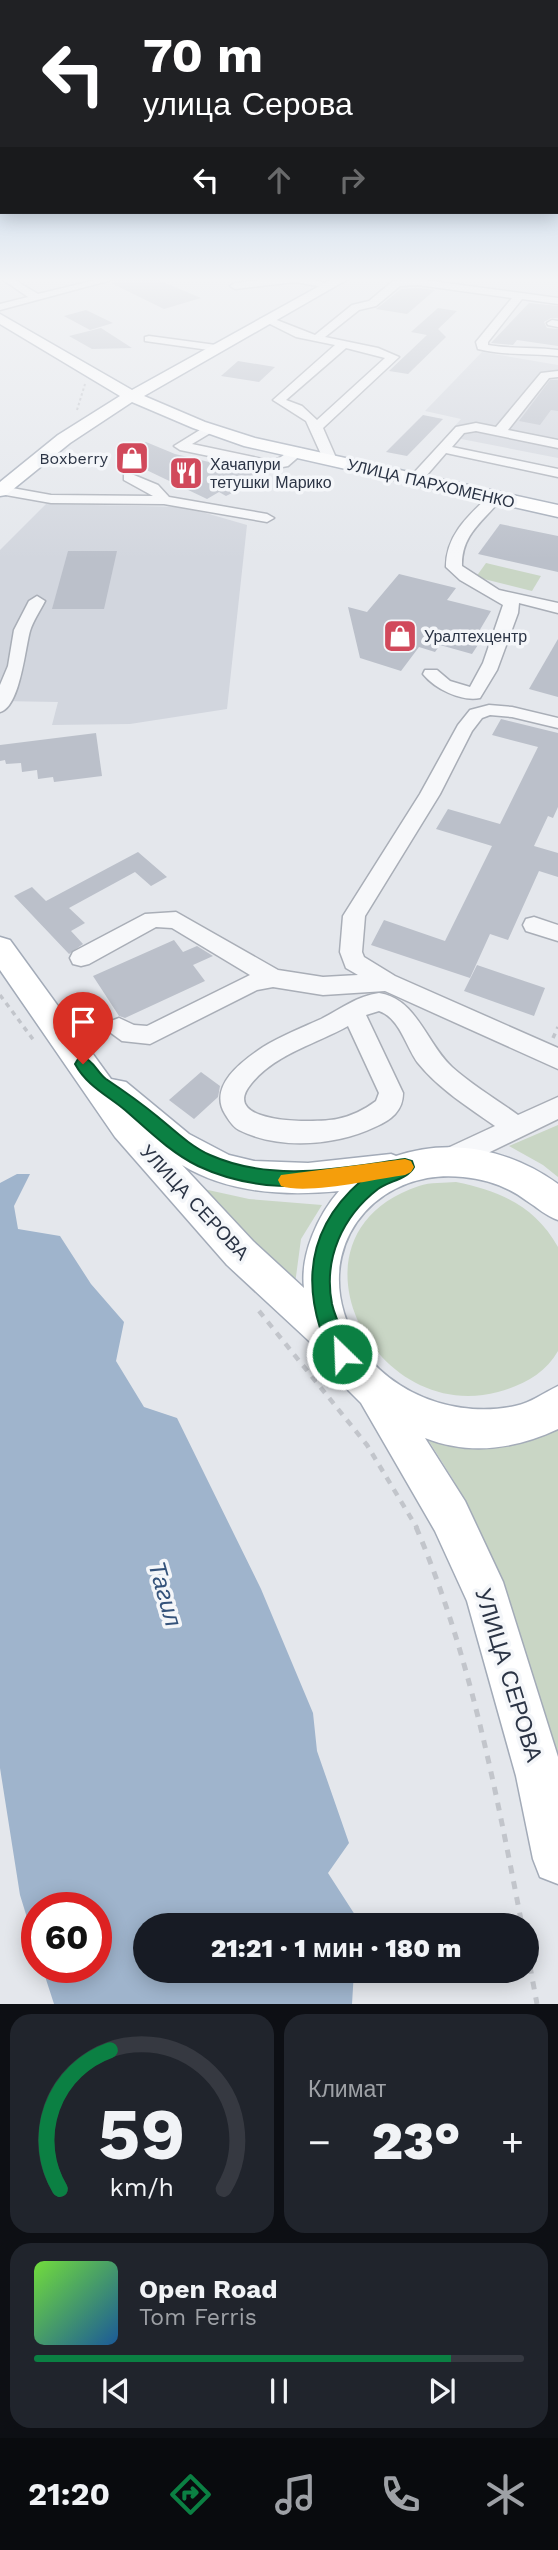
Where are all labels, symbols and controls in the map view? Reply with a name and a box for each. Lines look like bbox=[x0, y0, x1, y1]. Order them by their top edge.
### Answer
text: 70 m bbox=[143, 26, 263, 84]
icon: left bbox=[28, 28, 119, 119]
text: улица Серова bbox=[143, 85, 353, 123]
icon: left bbox=[187, 161, 225, 199]
icon: ahead bbox=[260, 161, 298, 199]
icon: right bbox=[333, 161, 371, 199]
shop icon: Boxberry bbox=[113, 439, 151, 477]
place label: Boxberry bbox=[39, 449, 109, 468]
restaurant icon: Хачапури тетушки Марико bbox=[167, 454, 205, 492]
place label: Хачапури тетушки Марико bbox=[210, 455, 332, 492]
street label: УЛИЦА ПАРХОМЕНКО bbox=[345, 455, 517, 512]
shop icon: Уралтехцентр bbox=[381, 617, 419, 655]
place label: Уралтехцентр bbox=[424, 627, 527, 646]
pin bbox=[53, 992, 113, 1064]
icon: arrive bbox=[64, 1003, 102, 1041]
street label: УЛИЦА СЕРОВА bbox=[135, 1140, 254, 1265]
position arrow bbox=[305, 1317, 379, 1391]
water label: Тагил bbox=[142, 1558, 188, 1630]
street label: УЛИЦА СЕРОВА bbox=[469, 1585, 548, 1766]
speed limit sign: 60 bbox=[21, 1892, 112, 1983]
text: 21:21 · 1 мин · 180 m bbox=[211, 1933, 461, 1963]
text: Климат bbox=[308, 2076, 386, 2103]
text: 59 bbox=[98, 2092, 186, 2178]
text: 23° bbox=[372, 2111, 460, 2172]
text: − bbox=[308, 2120, 331, 2164]
text: + bbox=[501, 2120, 524, 2164]
text: km/h bbox=[110, 2173, 174, 2202]
text: Open Road bbox=[139, 2274, 277, 2304]
text: Tom Ferris bbox=[139, 2304, 257, 2331]
icon: previous bbox=[97, 2372, 135, 2410]
icon: pause bbox=[260, 2372, 298, 2410]
icon: next bbox=[423, 2372, 461, 2410]
icon: directions bbox=[166, 2470, 215, 2519]
icon: music bbox=[271, 2470, 320, 2519]
icon: phone bbox=[376, 2470, 425, 2519]
icon: climate bbox=[481, 2470, 530, 2519]
text: 21:20 bbox=[28, 2475, 110, 2513]

